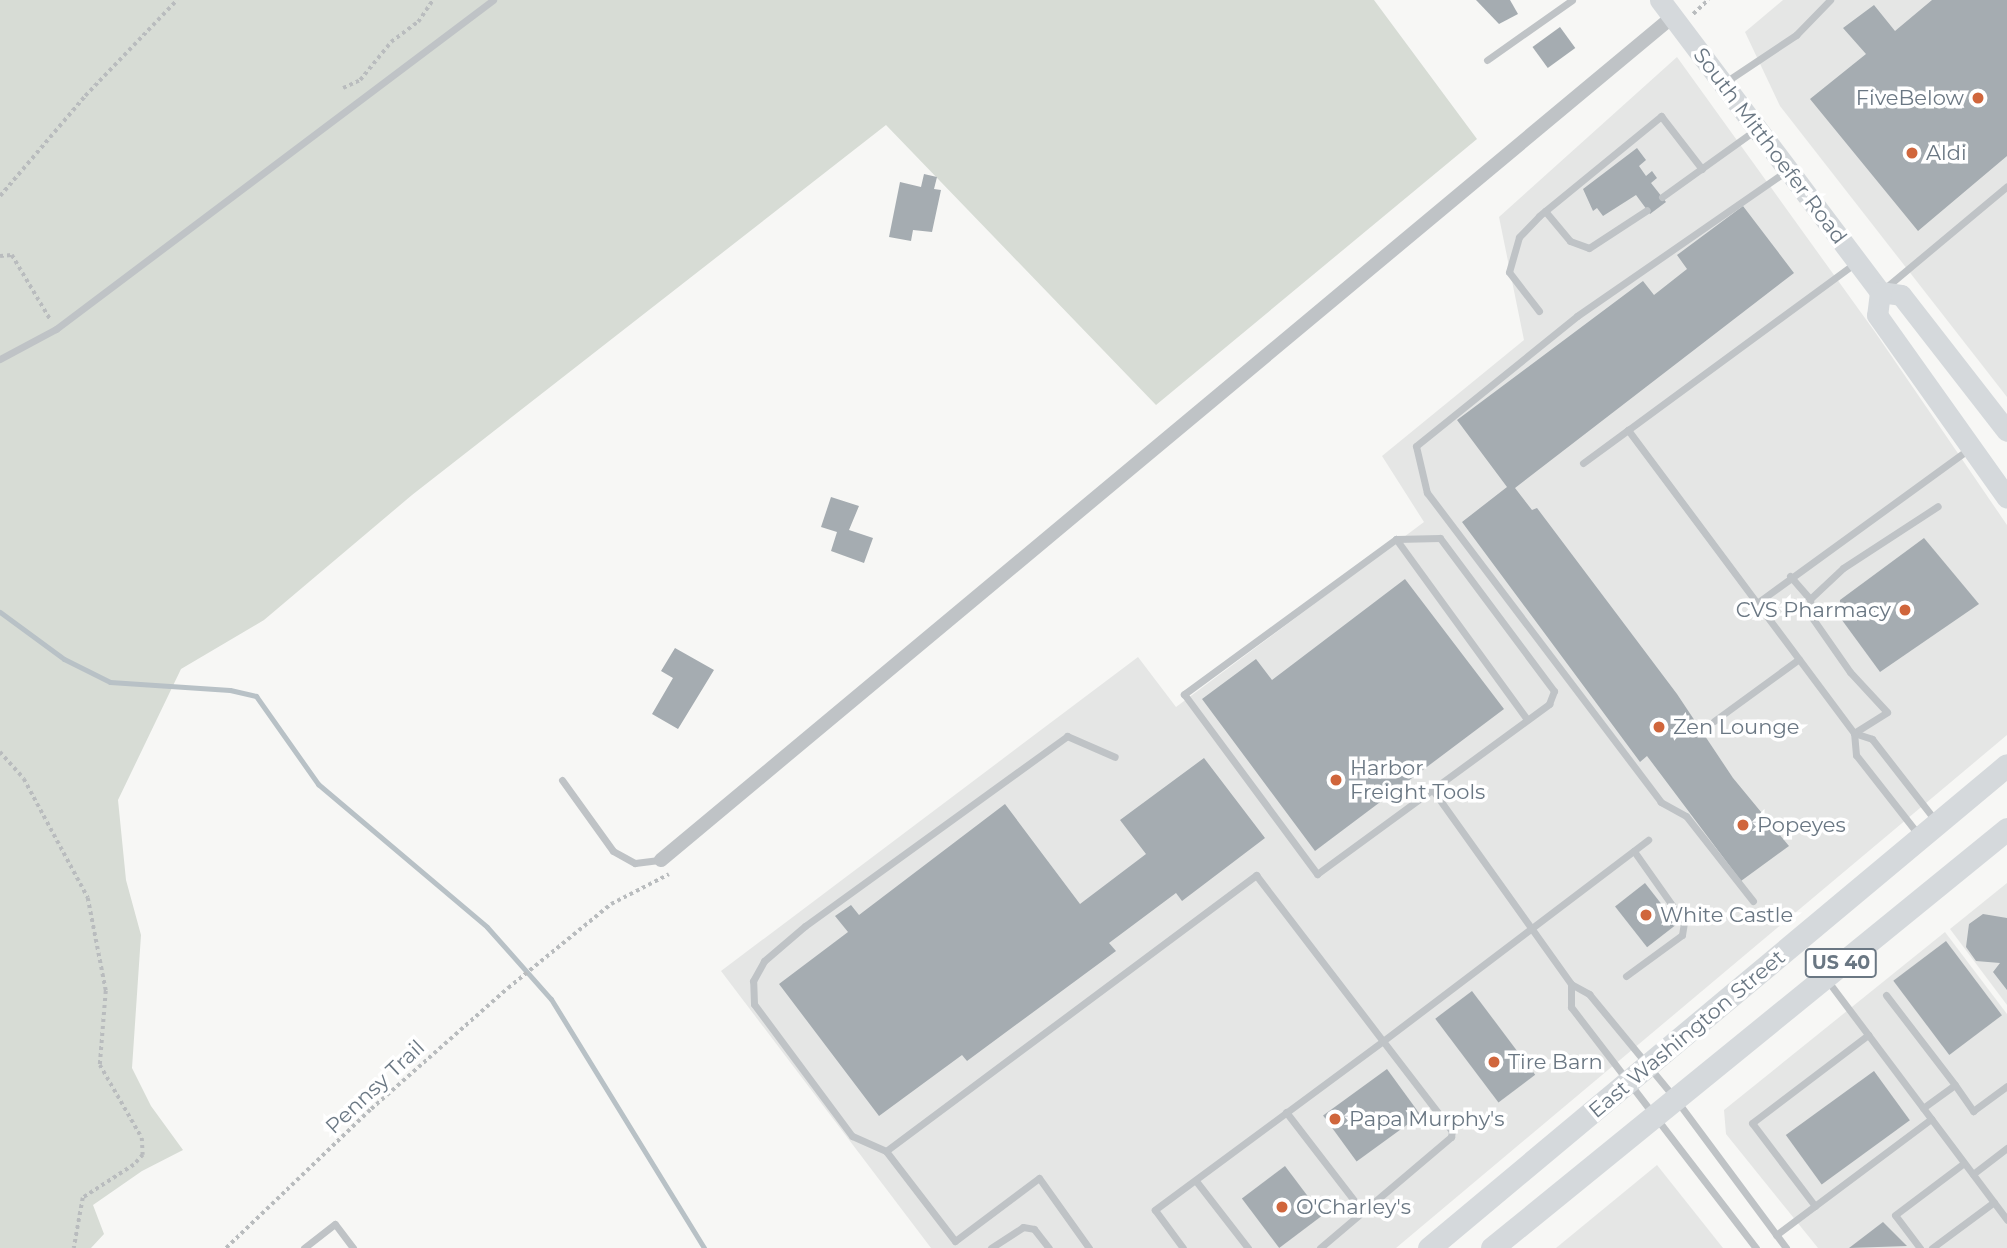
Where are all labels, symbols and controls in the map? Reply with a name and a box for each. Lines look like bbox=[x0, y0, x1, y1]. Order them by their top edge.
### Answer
street label: South Mitthoefer Road bbox=[1688, 43, 1852, 249]
place label: FiveBelow bbox=[1856, 85, 1964, 111]
marker: FiveBelow bbox=[1970, 90, 1986, 106]
place label: Aldi bbox=[1926, 140, 1967, 166]
marker: Aldi bbox=[1904, 145, 1920, 161]
place label: CVS Pharmacy bbox=[1736, 597, 1891, 623]
marker: CVS Pharmacy bbox=[1897, 602, 1913, 618]
place label: Zen Lounge bbox=[1673, 714, 1799, 740]
marker: Zen Lounge bbox=[1651, 719, 1667, 735]
place label: Harbor Freight Tools bbox=[1350, 755, 1485, 805]
marker: Harbor Freight Tools bbox=[1328, 772, 1344, 788]
place label: Popeyes bbox=[1757, 812, 1846, 838]
marker: Popeyes bbox=[1735, 817, 1751, 833]
place label: White Castle bbox=[1660, 902, 1793, 928]
marker: White Castle bbox=[1638, 907, 1654, 923]
street label: East Washington Street bbox=[1584, 945, 1790, 1123]
road number: US 40 bbox=[1804, 948, 1878, 979]
street label: Pennsy Trail bbox=[320, 1035, 430, 1139]
place label: Tire Barn bbox=[1508, 1049, 1603, 1075]
marker: Tire Barn bbox=[1486, 1054, 1502, 1070]
place label: Papa Murphy's bbox=[1349, 1106, 1505, 1132]
marker: Papa Murphy's bbox=[1327, 1111, 1343, 1127]
place label: O'Charley's bbox=[1296, 1194, 1411, 1220]
marker: O'Charley's bbox=[1274, 1199, 1290, 1215]

